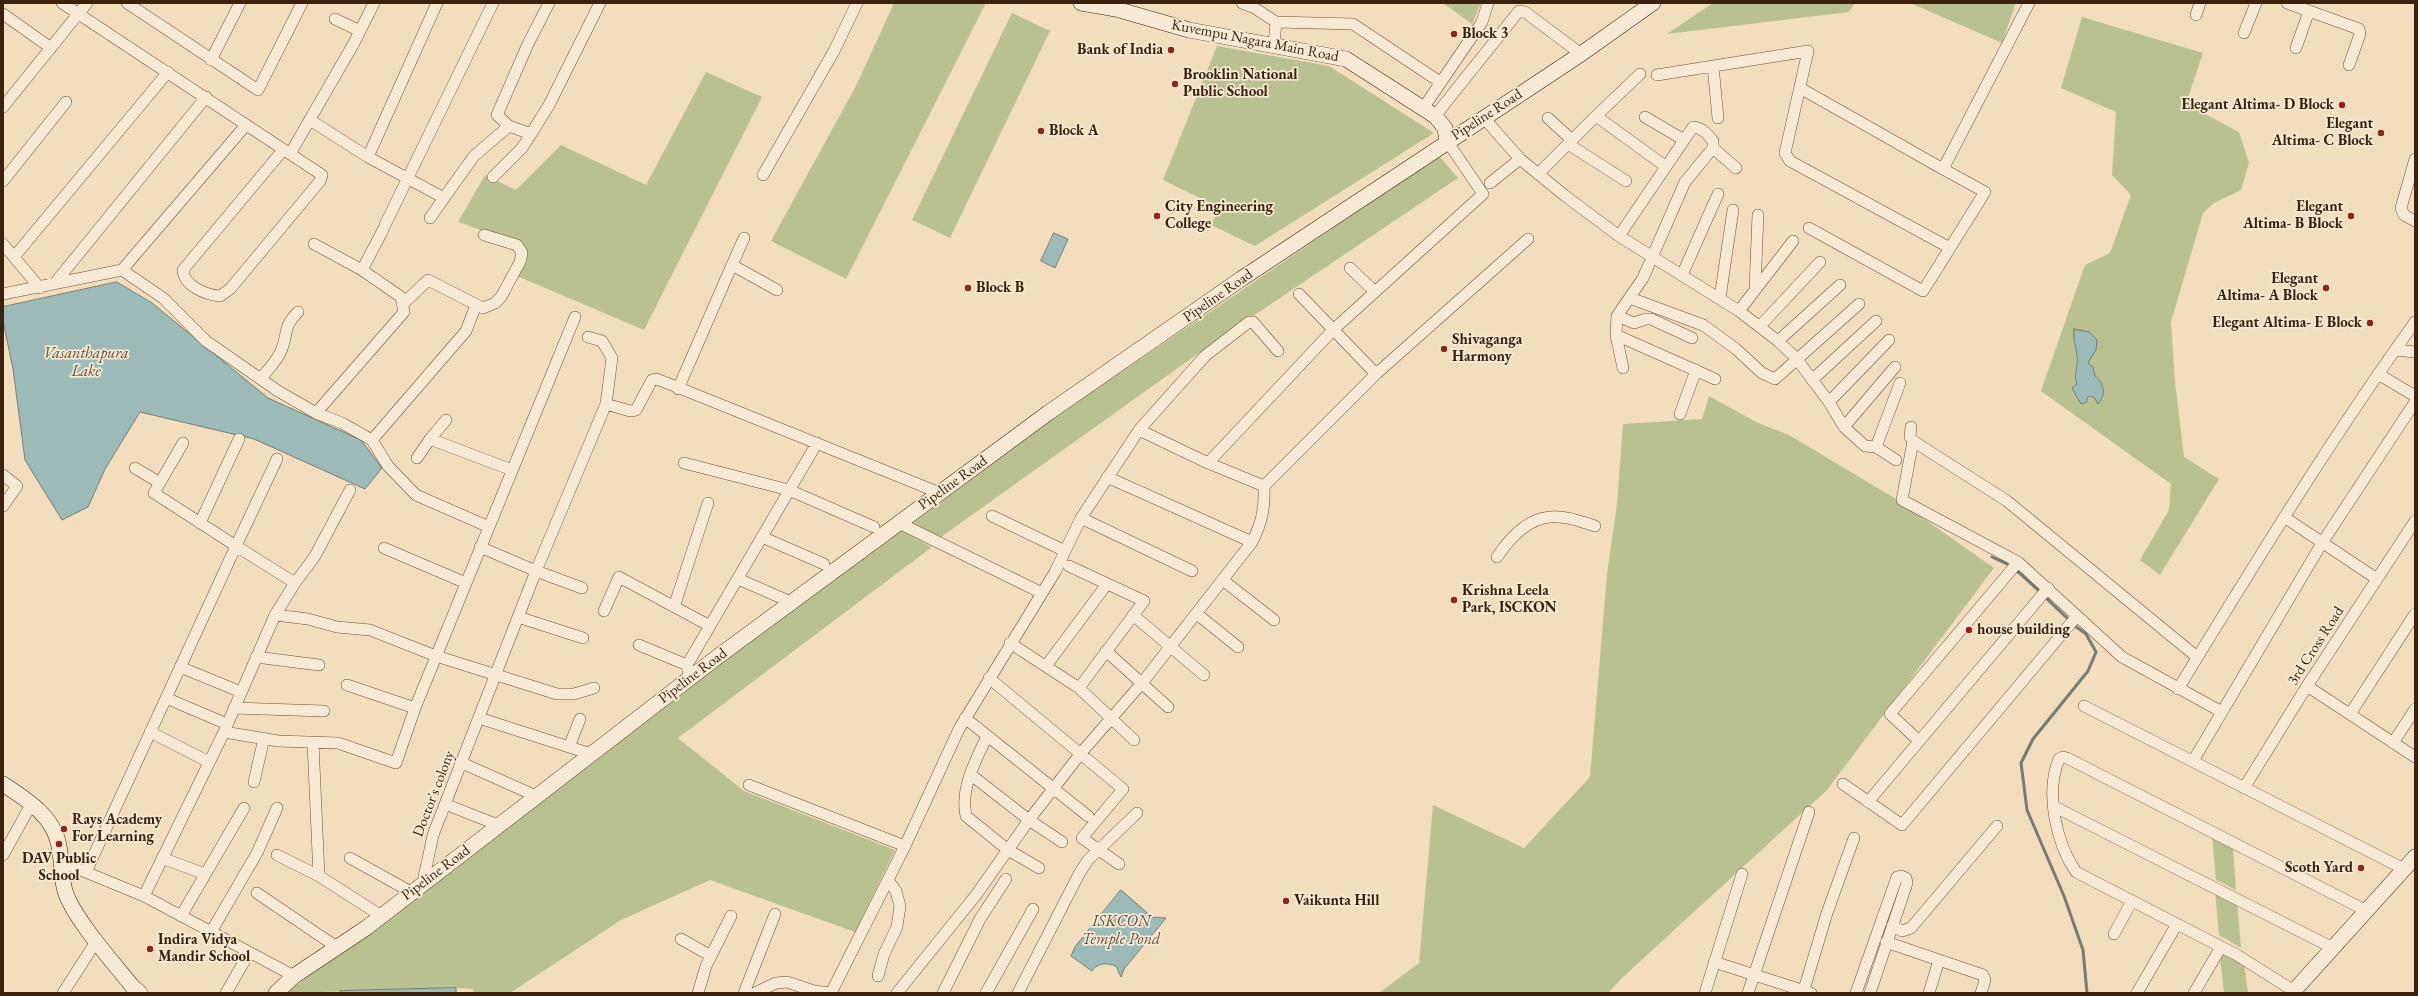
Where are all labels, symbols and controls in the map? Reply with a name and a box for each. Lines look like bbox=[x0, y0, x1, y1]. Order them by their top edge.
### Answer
street label: Kuvempu Nagara Main Road bbox=[1170, 16, 1340, 66]
place label: Block 3 bbox=[1462, 25, 1509, 43]
marker: Block 3 bbox=[1449, 29, 1459, 39]
place label: Bank of India bbox=[1077, 41, 1163, 59]
marker: Bank of India bbox=[1166, 45, 1176, 55]
place label: Brooklin National Public School bbox=[1183, 66, 1298, 101]
marker: Brooklin National Public School bbox=[1170, 79, 1180, 89]
street label: Pipeline Road bbox=[1448, 85, 1526, 145]
place label: Elegant Altima- D Block bbox=[2182, 96, 2334, 114]
marker: Elegant Altima- D Block bbox=[2337, 100, 2347, 110]
place label: Elegant Altima- C Block bbox=[2272, 115, 2373, 150]
place label: Block A bbox=[1049, 122, 1099, 140]
marker: Block A bbox=[1036, 126, 1046, 136]
marker: Elegant Altima- C Block bbox=[2376, 128, 2386, 138]
place label: City Engineering College bbox=[1165, 198, 1273, 233]
place label: Elegant Altima- B Block bbox=[2243, 198, 2343, 233]
marker: City Engineering College bbox=[1152, 211, 1162, 221]
marker: Elegant Altima- B Block bbox=[2346, 211, 2356, 221]
street label: Pipeline Road bbox=[1180, 265, 1256, 327]
place label: Elegant Altima- A Block bbox=[2217, 270, 2318, 305]
place label: Block B bbox=[976, 279, 1024, 297]
marker: Block B bbox=[963, 283, 973, 293]
marker: Elegant Altima- A Block bbox=[2321, 283, 2331, 293]
place label: Elegant Altima- E Block bbox=[2212, 314, 2362, 332]
marker: Elegant Altima- E Block bbox=[2365, 318, 2375, 328]
place label: Shivaganga Harmony bbox=[1452, 331, 1522, 366]
water label: Vasanthapura Lake bbox=[44, 344, 128, 382]
marker: Shivaganga Harmony bbox=[1439, 344, 1449, 354]
street label: Pipeline Road bbox=[915, 452, 991, 514]
place label: Krishna Leela Park, ISCKON bbox=[1462, 582, 1557, 617]
marker: Krishna Leela Park, ISCKON bbox=[1449, 595, 1459, 605]
street label: 3rd Cross Road bbox=[2284, 603, 2348, 689]
place label: house building bbox=[1977, 621, 2070, 639]
marker: house building bbox=[1964, 625, 1974, 635]
street label: Pipeline Road bbox=[655, 644, 731, 708]
street label: Doctor's colony bbox=[409, 748, 459, 840]
place label: Rays Academy For Learning bbox=[72, 811, 162, 846]
marker: Rays Academy For Learning bbox=[59, 824, 69, 834]
marker: DAV Public School bbox=[54, 839, 64, 849]
street label: Pipeline Road bbox=[398, 841, 474, 905]
place label: DAV Public School bbox=[22, 850, 96, 885]
place label: Scoth Yard bbox=[2285, 859, 2353, 877]
marker: Scoth Yard bbox=[2356, 863, 2366, 873]
place label: Vaikunta Hill bbox=[1294, 892, 1379, 910]
marker: Vaikunta Hill bbox=[1281, 896, 1291, 906]
water label: ISKCON Temple Pond bbox=[1082, 912, 1160, 950]
place label: Indira Vidya Mandir School bbox=[158, 931, 250, 966]
marker: Indira Vidya Mandir School bbox=[145, 944, 155, 954]

